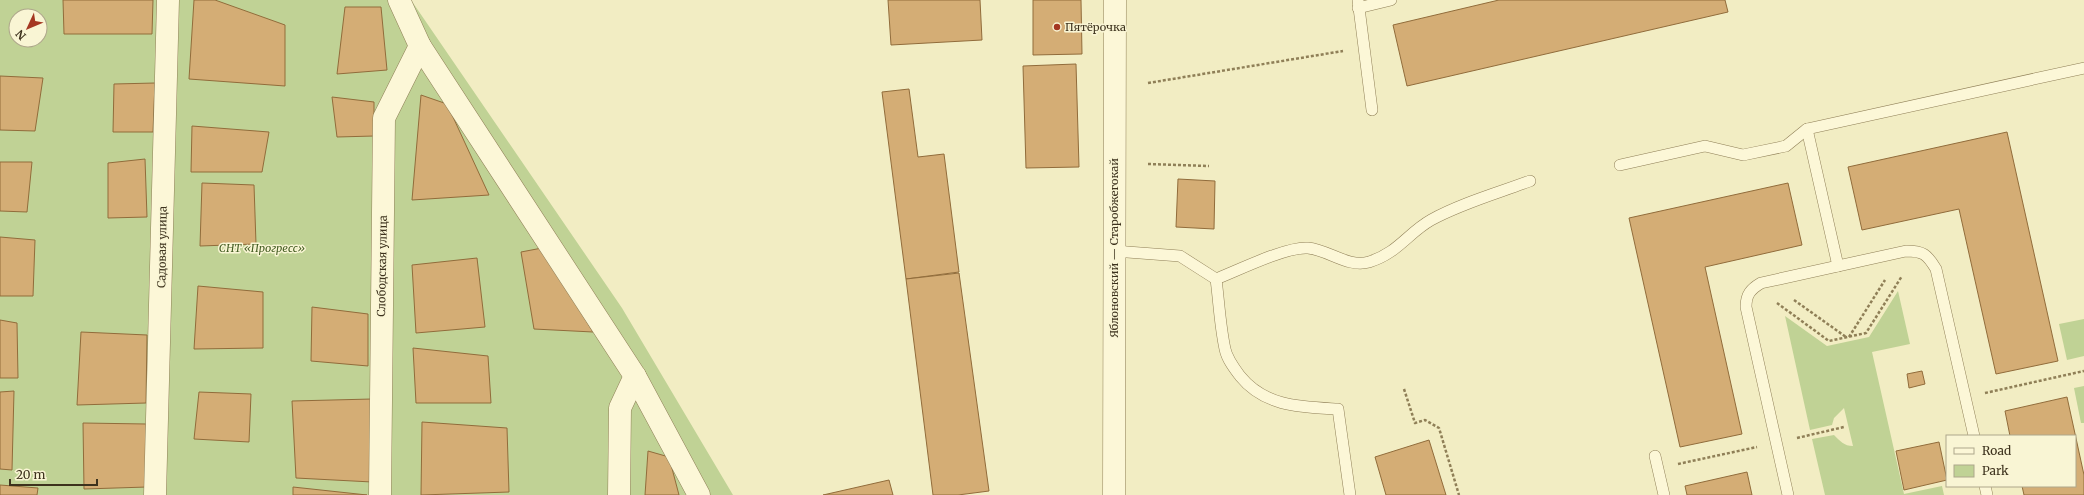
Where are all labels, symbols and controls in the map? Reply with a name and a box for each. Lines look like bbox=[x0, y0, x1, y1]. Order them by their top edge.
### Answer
north arrow bbox=[8, 8, 48, 48]
place label: Пятёрочка bbox=[1065, 20, 1126, 34]
marker: Пятёрочка bbox=[1052, 22, 1062, 32]
text: N bbox=[13, 27, 29, 43]
street label: Яблоновский — Старобжегокай bbox=[1107, 158, 1121, 338]
street label: Садовая улица bbox=[154, 206, 170, 288]
street label: Слободская улица bbox=[374, 215, 390, 317]
park label: СНТ «Прогресс» bbox=[219, 241, 305, 255]
legend bbox=[1946, 435, 2076, 487]
text: Road bbox=[1982, 443, 2011, 458]
scale bar bbox=[10, 461, 97, 487]
text: Park bbox=[1982, 463, 2009, 478]
text: 20 m bbox=[16, 467, 45, 482]

